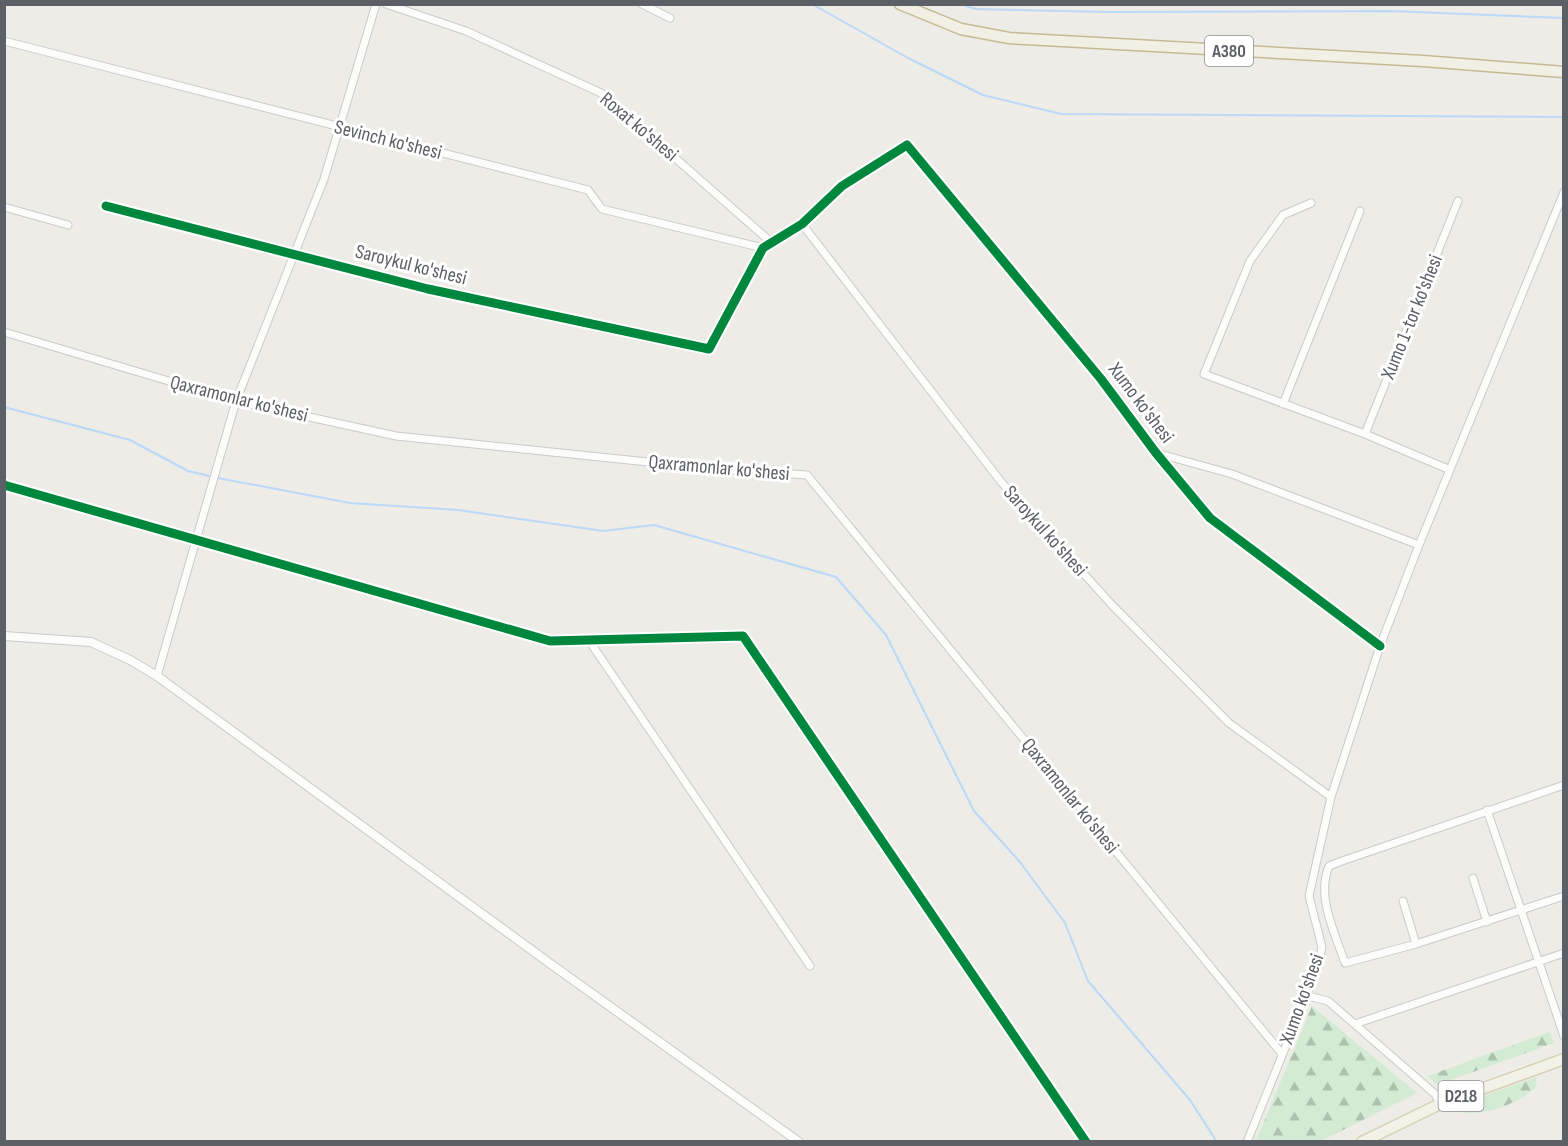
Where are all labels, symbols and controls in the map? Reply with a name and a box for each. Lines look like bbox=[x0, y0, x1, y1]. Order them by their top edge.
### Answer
road number: A380 bbox=[1205, 36, 1253, 66]
street label: Roxat ko'shesi bbox=[595, 87, 683, 167]
street label: Sevinch ko'shesi bbox=[332, 115, 444, 165]
street label: Saroykul ko'shesi bbox=[353, 240, 469, 290]
street label: Xumo 1-tor ko'shesi bbox=[1376, 251, 1448, 384]
street label: Xumo ko'shesi bbox=[1102, 357, 1179, 448]
street label: Qaxramonlar ko'shesi bbox=[167, 370, 311, 428]
street label: Qaxramonlar ko'shesi bbox=[647, 450, 791, 486]
street label: Saroykul ko'shesi bbox=[998, 481, 1092, 581]
street label: Qaxramonlar ko'shesi bbox=[1016, 733, 1124, 859]
street label: Xumo ko'shesi bbox=[1274, 951, 1329, 1048]
road number: D218 bbox=[1438, 1081, 1484, 1111]

